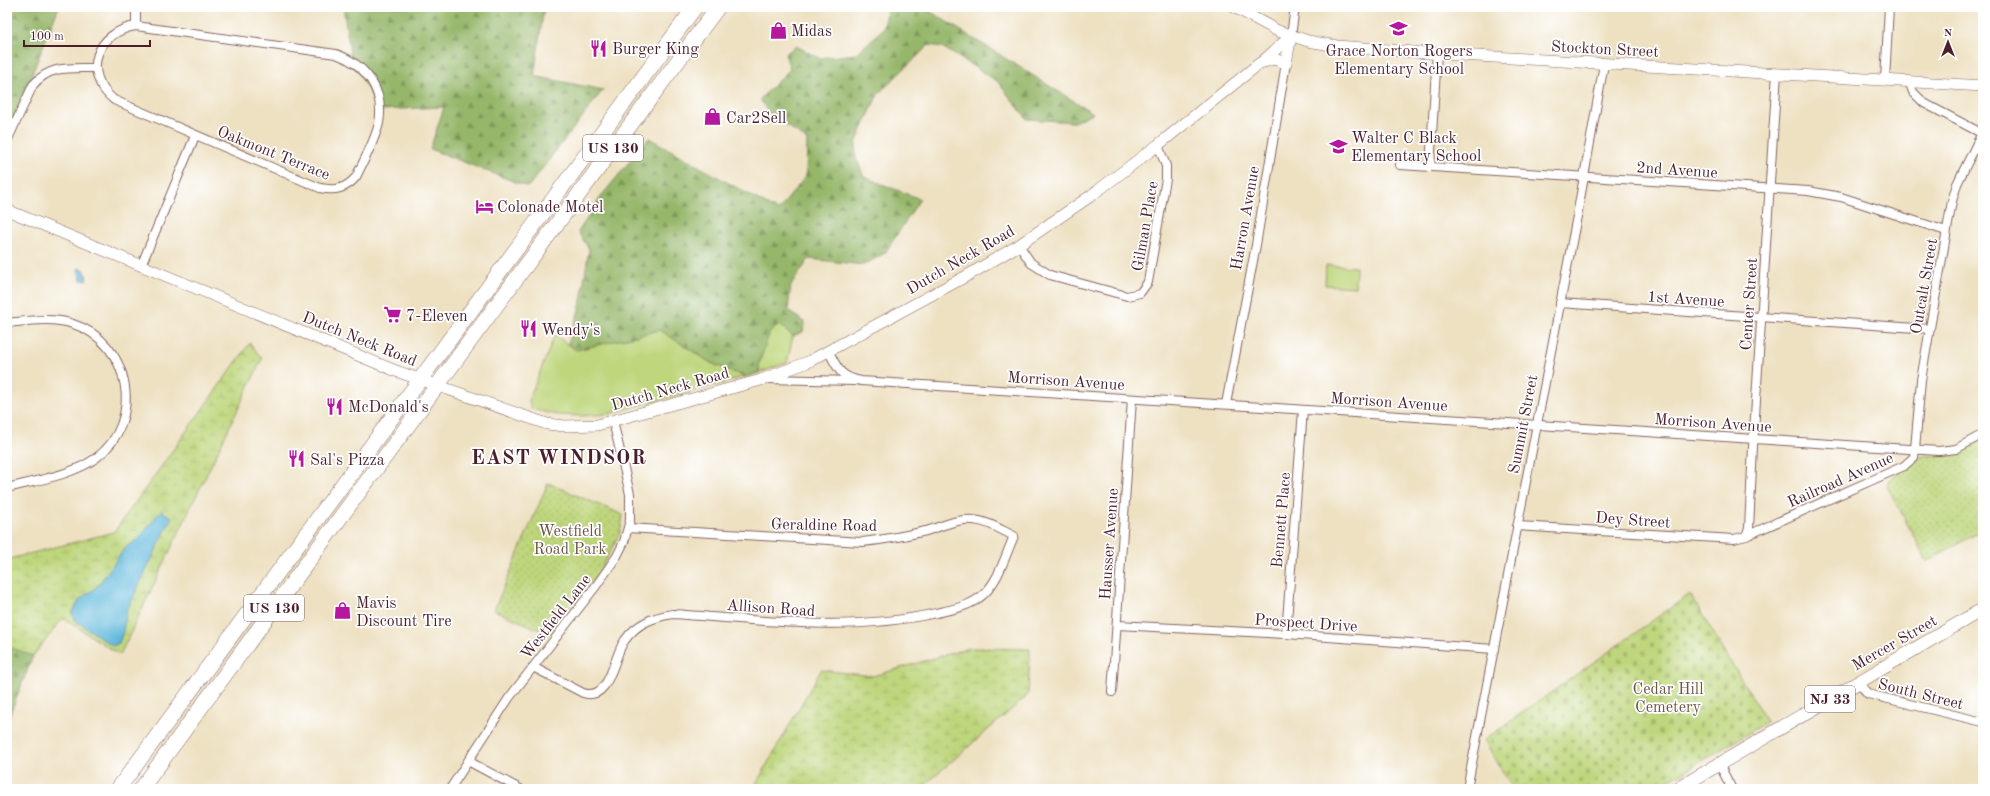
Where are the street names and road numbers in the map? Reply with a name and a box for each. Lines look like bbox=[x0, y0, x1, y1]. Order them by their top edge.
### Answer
street label: Stockton Street bbox=[1551, 39, 1660, 61]
street label: Oakmont Terrace bbox=[215, 124, 332, 184]
road number: US 130 bbox=[583, 135, 643, 161]
street label: 2nd Avenue bbox=[1636, 160, 1718, 182]
street label: Harron Avenue bbox=[1229, 165, 1263, 272]
street label: Gilman Place bbox=[1130, 180, 1162, 273]
street label: Dutch Neck Road bbox=[904, 223, 1018, 298]
street label: Outcalt Street bbox=[1909, 237, 1941, 336]
street label: Center Street bbox=[1739, 257, 1761, 351]
street label: 1st Avenue bbox=[1647, 289, 1725, 311]
street label: Dutch Neck Road bbox=[300, 310, 419, 370]
street label: Dutch Neck Road bbox=[610, 365, 731, 414]
street label: Morrison Avenue bbox=[1007, 370, 1125, 394]
street label: Summit Street bbox=[1507, 373, 1541, 475]
street label: Morrison Avenue bbox=[1330, 391, 1448, 415]
street label: Morrison Avenue bbox=[1654, 412, 1772, 436]
street label: Railroad Avenue bbox=[1785, 450, 1896, 511]
street label: Bennett Place bbox=[1270, 472, 1294, 569]
street label: Hausser Avenue bbox=[1098, 488, 1122, 601]
street label: Dey Street bbox=[1595, 510, 1671, 532]
street label: Geraldine Road bbox=[771, 517, 877, 535]
street label: Westfield Lane bbox=[519, 572, 595, 663]
road number: US 130 bbox=[244, 595, 304, 621]
street label: Allison Road bbox=[726, 598, 816, 620]
street label: Prospect Drive bbox=[1254, 612, 1358, 636]
street label: Mercer Street bbox=[1850, 613, 1941, 674]
street label: South Street bbox=[1876, 677, 1965, 713]
road number: NJ 33 bbox=[1805, 686, 1855, 712]

